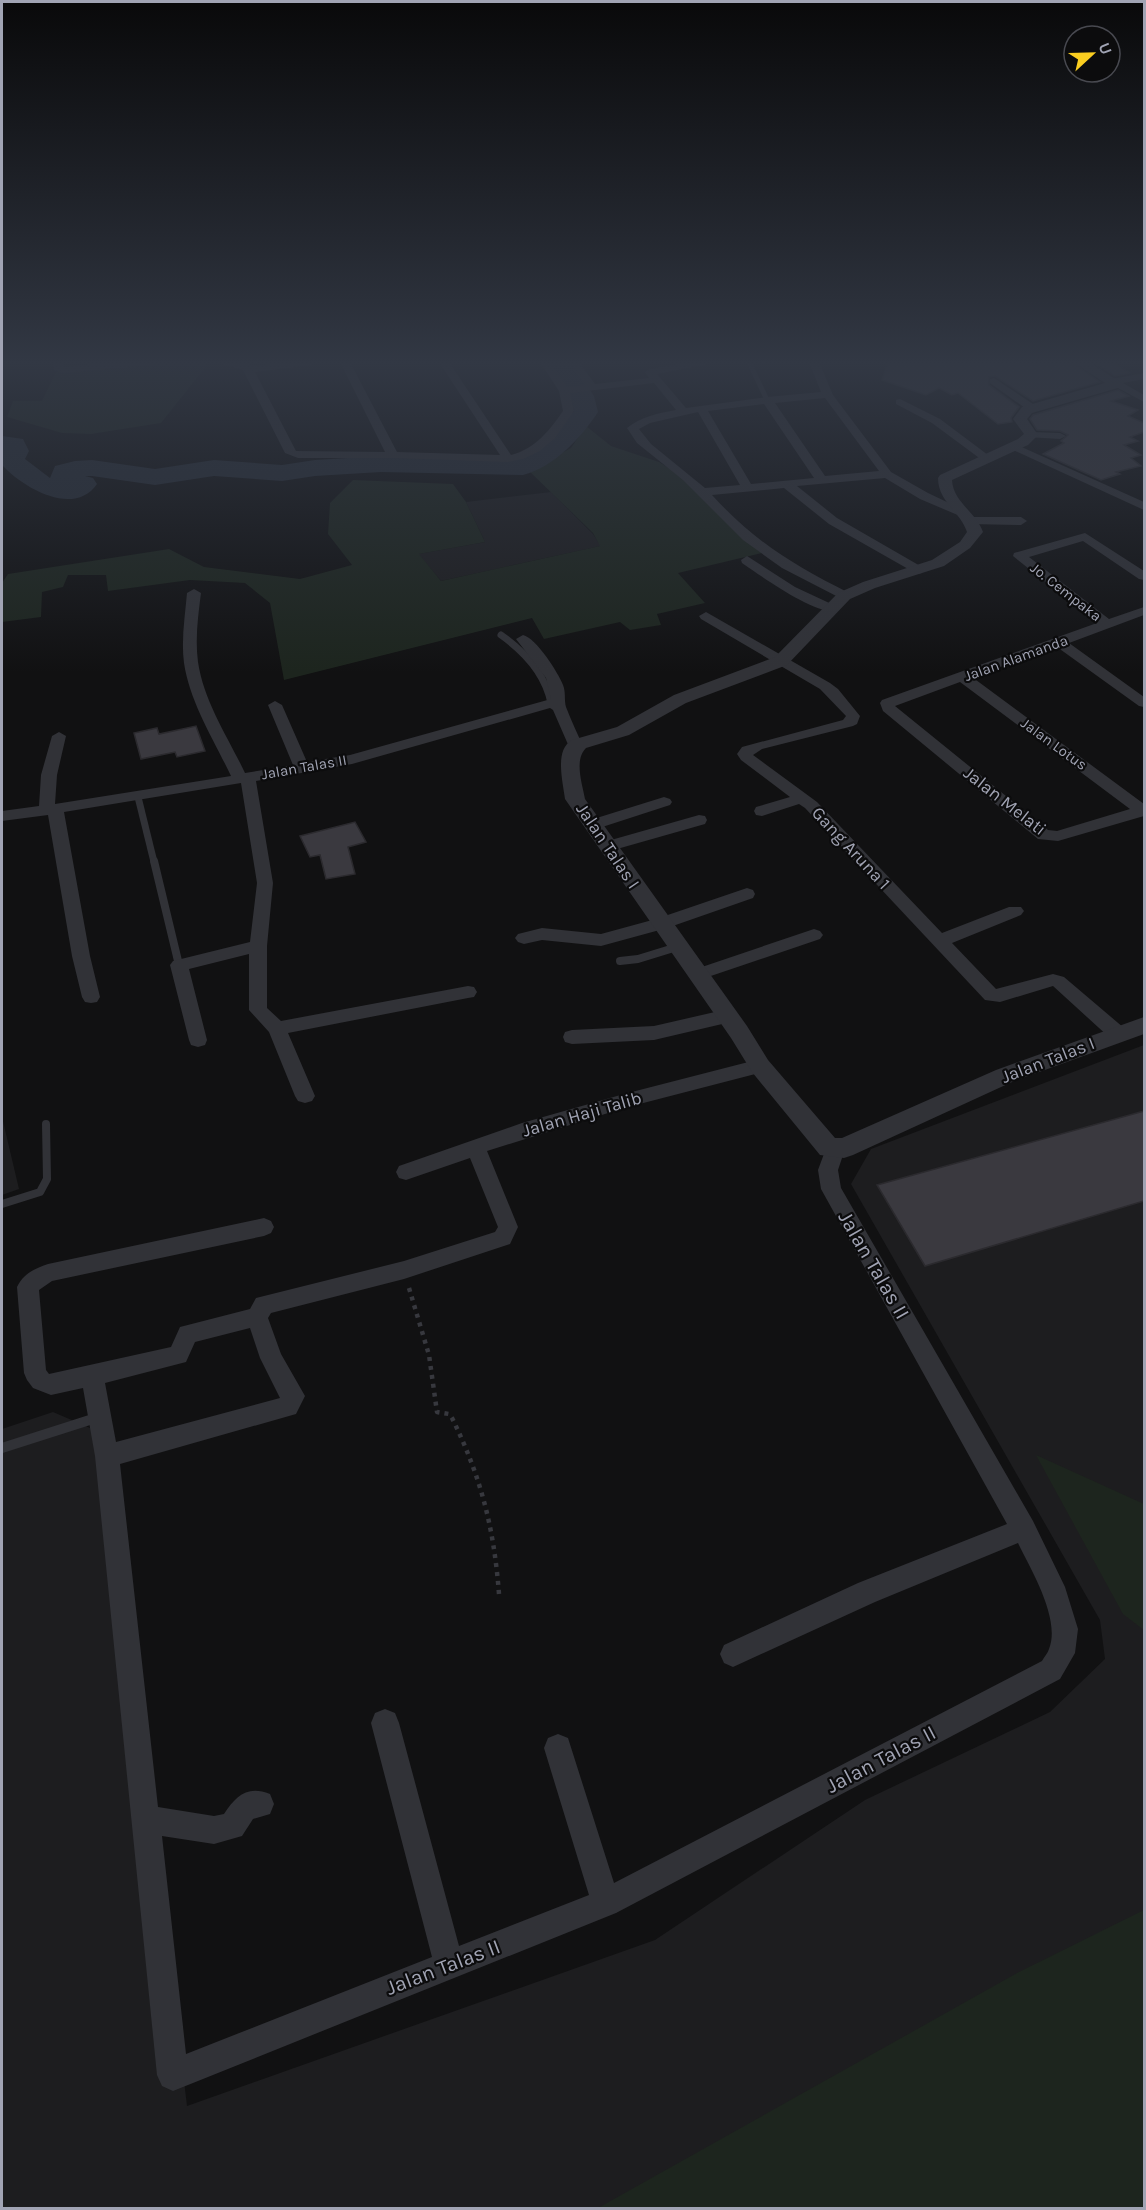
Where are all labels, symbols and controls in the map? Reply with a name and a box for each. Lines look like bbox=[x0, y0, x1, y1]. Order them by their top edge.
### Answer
north arrow bbox=[1062, 24, 1122, 84]
text: U bbox=[1095, 40, 1116, 57]
street label: Jo. Cempaka bbox=[1027, 559, 1105, 625]
street label: Jalan Alamanda bbox=[962, 631, 1070, 685]
street label: Jalan Lotus bbox=[1017, 714, 1091, 774]
street label: Jalan Talas II bbox=[260, 751, 348, 783]
street label: Jalan Melati bbox=[959, 762, 1051, 840]
street label: Jalan Talas I bbox=[571, 799, 645, 893]
street label: Gang Aruna 1 bbox=[807, 802, 895, 894]
street label: Jalan Talas I bbox=[998, 1032, 1098, 1088]
street label: Jalan Haji Talib bbox=[520, 1086, 644, 1142]
street label: Jalan Talas II bbox=[833, 1207, 915, 1323]
street label: Jalan Talas II bbox=[822, 1720, 940, 1798]
street label: Jalan Talas II bbox=[382, 1934, 504, 2000]

